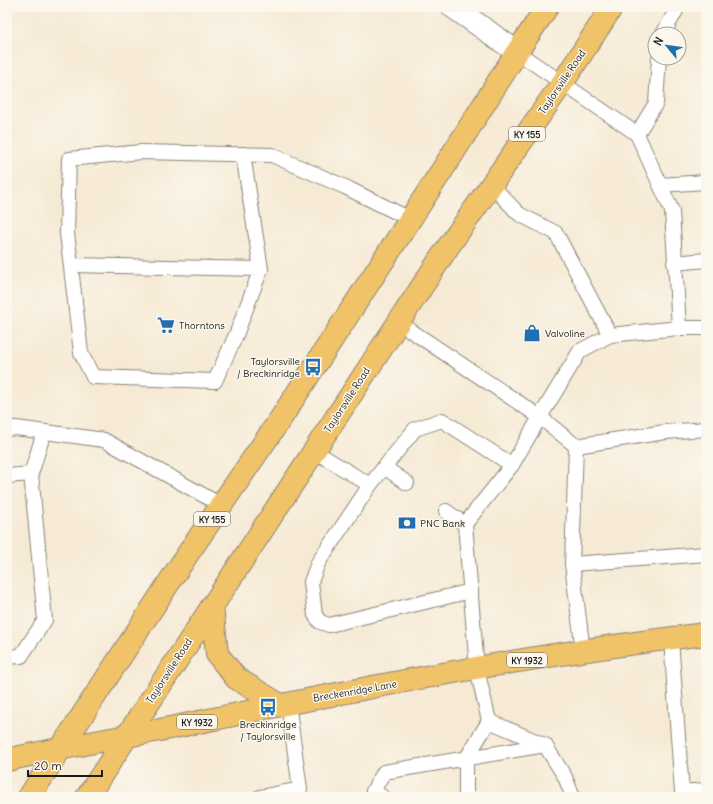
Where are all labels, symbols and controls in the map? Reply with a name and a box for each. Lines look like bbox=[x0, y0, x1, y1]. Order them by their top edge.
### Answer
north arrow bbox=[647, 26, 687, 66]
text: N bbox=[650, 34, 666, 48]
street label: Taylorsville Road bbox=[536, 47, 588, 117]
road number: KY 155 bbox=[509, 127, 545, 141]
supermarket icon: Thorntons bbox=[156, 315, 176, 335]
place label: Thorntons bbox=[179, 319, 225, 332]
shop icon: Valvoline bbox=[522, 323, 542, 343]
place label: Valvoline bbox=[545, 327, 585, 340]
place label: Taylorsville / Breckinridge bbox=[237, 355, 300, 380]
bus stop icon: Taylorsville / Breckinridge bbox=[303, 357, 323, 377]
street label: Taylorsville Road bbox=[321, 365, 373, 435]
road number: KY 155 bbox=[194, 512, 230, 526]
bank icon: PNC Bank bbox=[397, 513, 417, 533]
place label: PNC Bank bbox=[420, 517, 465, 530]
street label: Taylorsville Road bbox=[143, 636, 195, 706]
road number: KY 1932 bbox=[507, 653, 547, 667]
street label: Breckenridge Lane bbox=[312, 677, 398, 705]
bus stop icon: Breckinridge / Taylorsville bbox=[258, 697, 278, 717]
road number: KY 1932 bbox=[177, 715, 217, 729]
place label: Breckinridge / Taylorsville bbox=[239, 718, 297, 743]
scale bar bbox=[28, 752, 102, 778]
text: 20 m bbox=[34, 758, 62, 773]

